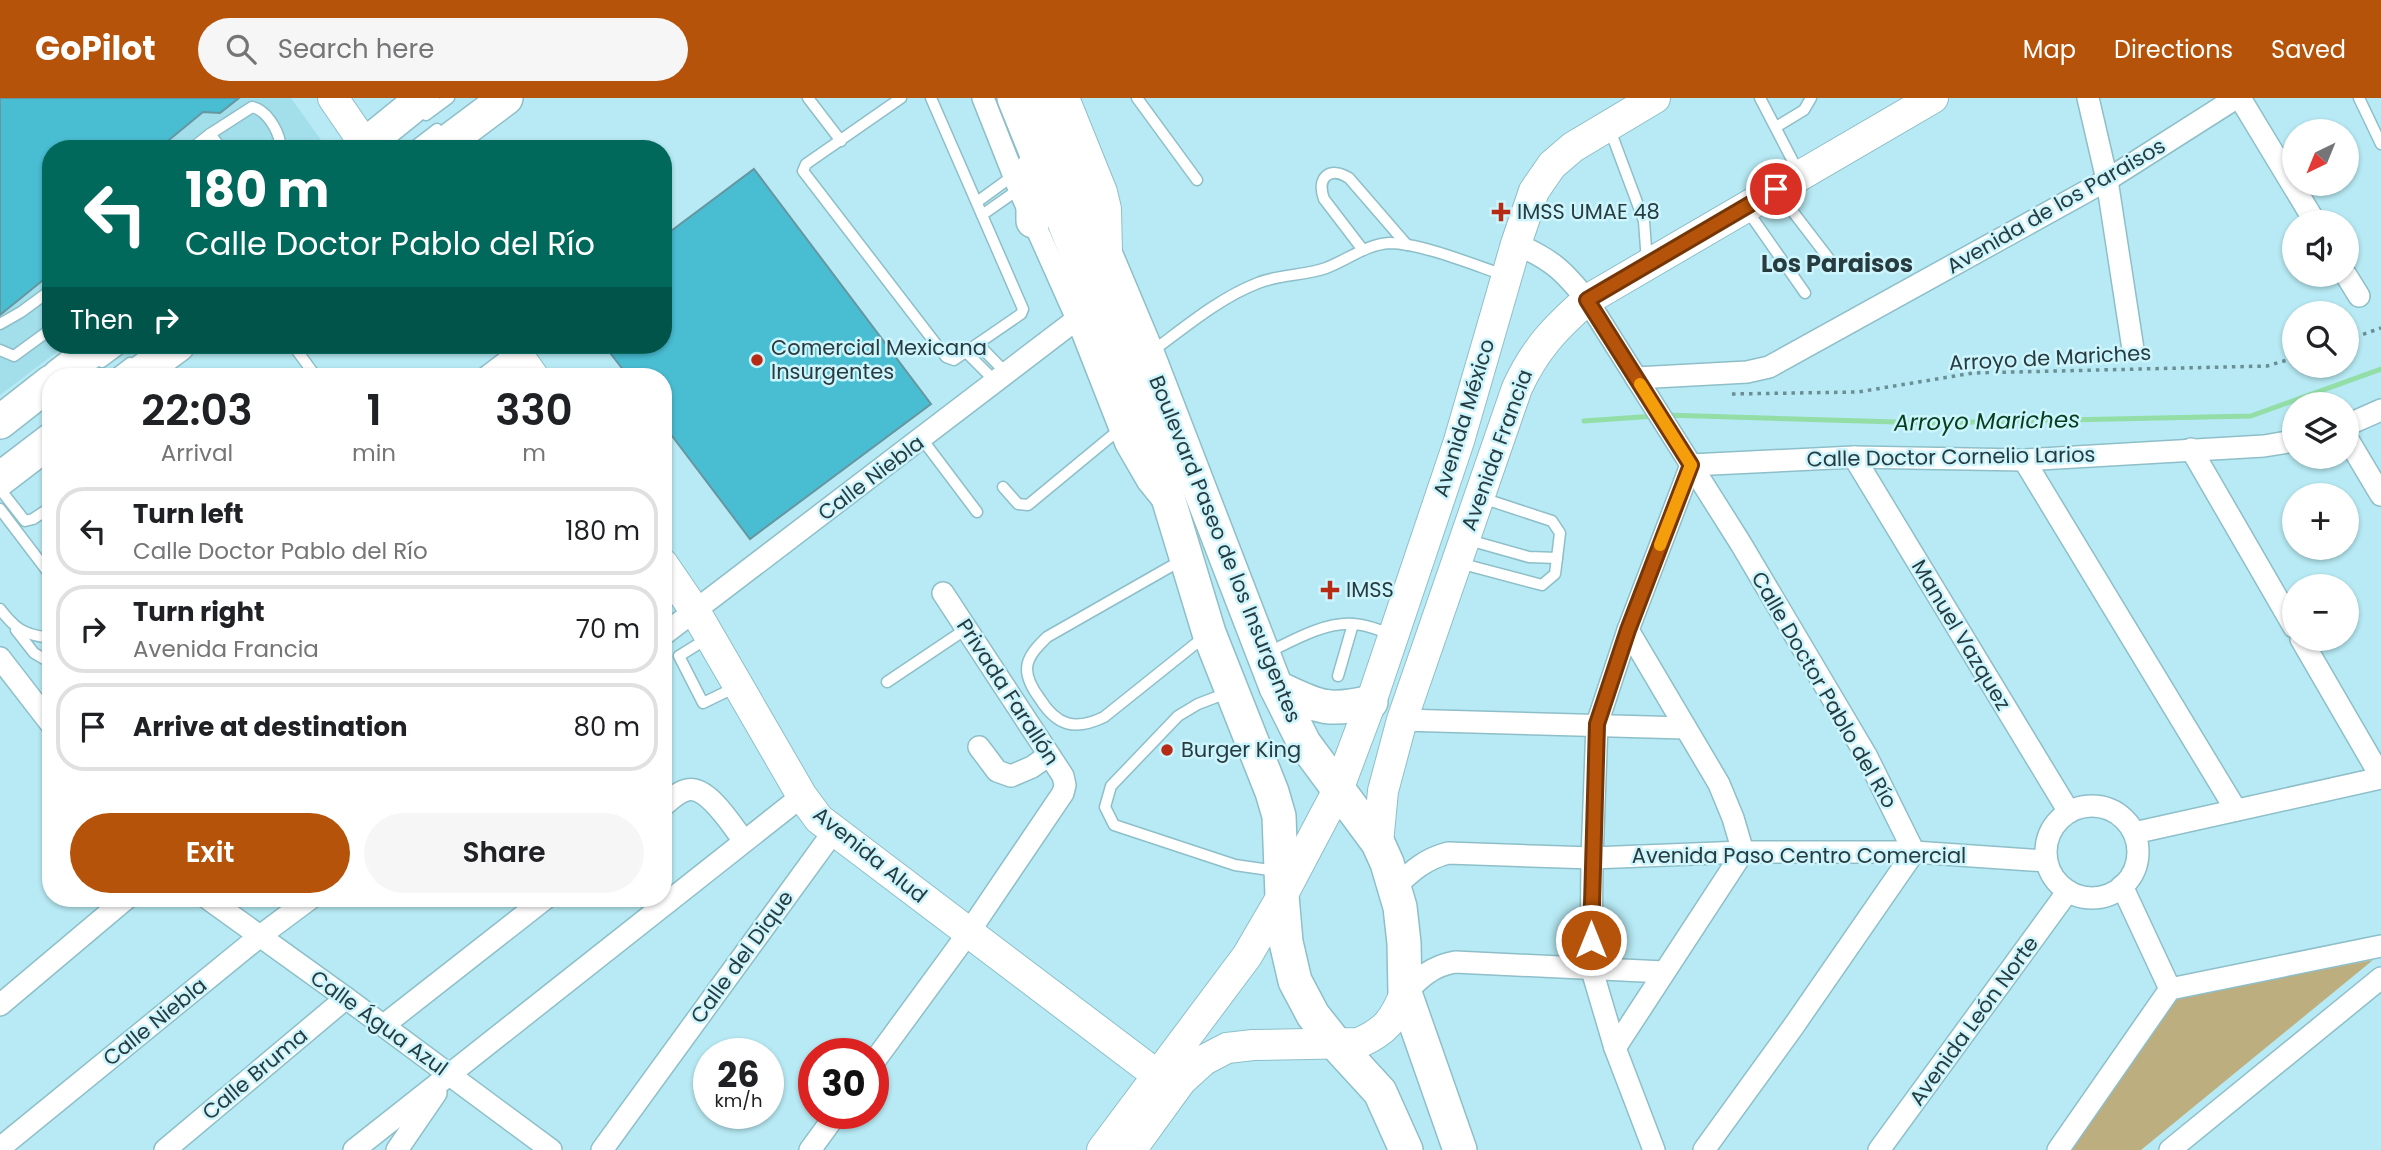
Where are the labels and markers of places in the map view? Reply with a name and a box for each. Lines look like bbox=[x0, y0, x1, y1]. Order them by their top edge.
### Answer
pin bbox=[1746, 159, 1806, 219]
place label: IMSS UMAE 48 bbox=[1517, 197, 1660, 226]
marker: IMSS UMAE 48 bbox=[1491, 202, 1511, 222]
place label: Comercial Mexicana Insurgentes bbox=[771, 333, 987, 386]
marker: Comercial Mexicana Insurgentes bbox=[749, 352, 765, 368]
place label: IMSS bbox=[1346, 575, 1394, 604]
marker: IMSS bbox=[1320, 580, 1340, 600]
place label: Burger King bbox=[1181, 735, 1301, 764]
marker: Burger King bbox=[1159, 742, 1175, 758]

